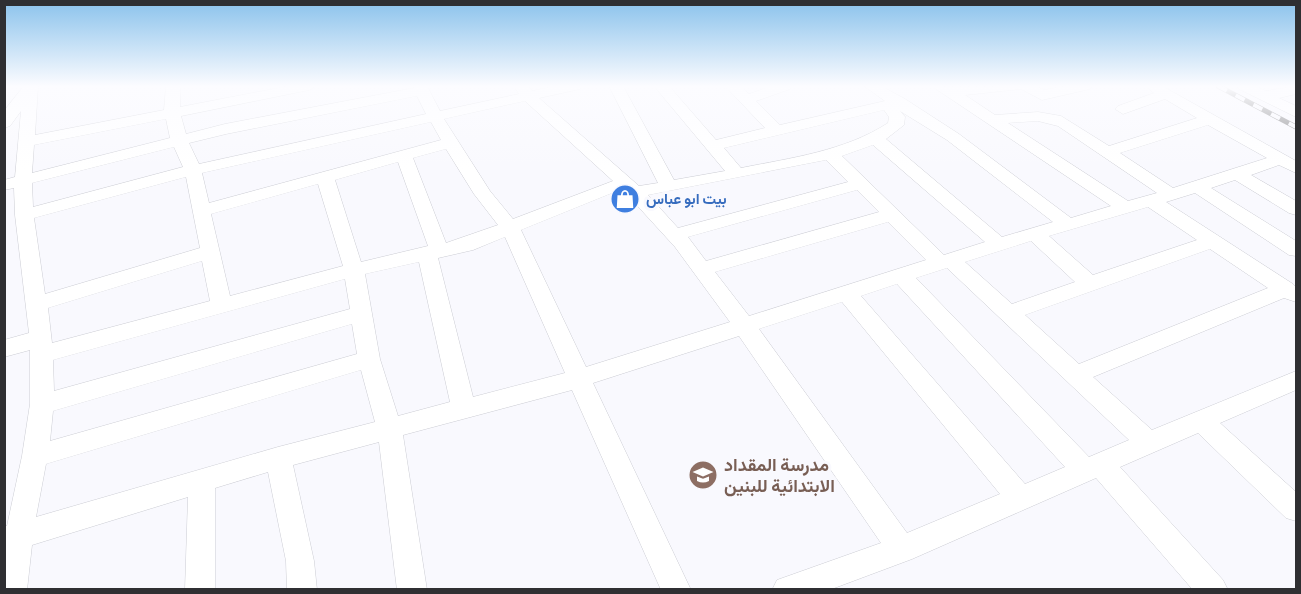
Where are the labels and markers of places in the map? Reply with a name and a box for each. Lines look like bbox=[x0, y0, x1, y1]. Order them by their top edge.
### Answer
shop icon: بيت ابو عباس bbox=[609, 183, 641, 215]
place label: بيت ابو عباس bbox=[646, 189, 727, 210]
place label: مدرسة المقداد الابتدائية للبنين bbox=[724, 453, 835, 499]
school or university icon: مدرسة المقداد الابتدائية للبنين bbox=[687, 459, 719, 491]

